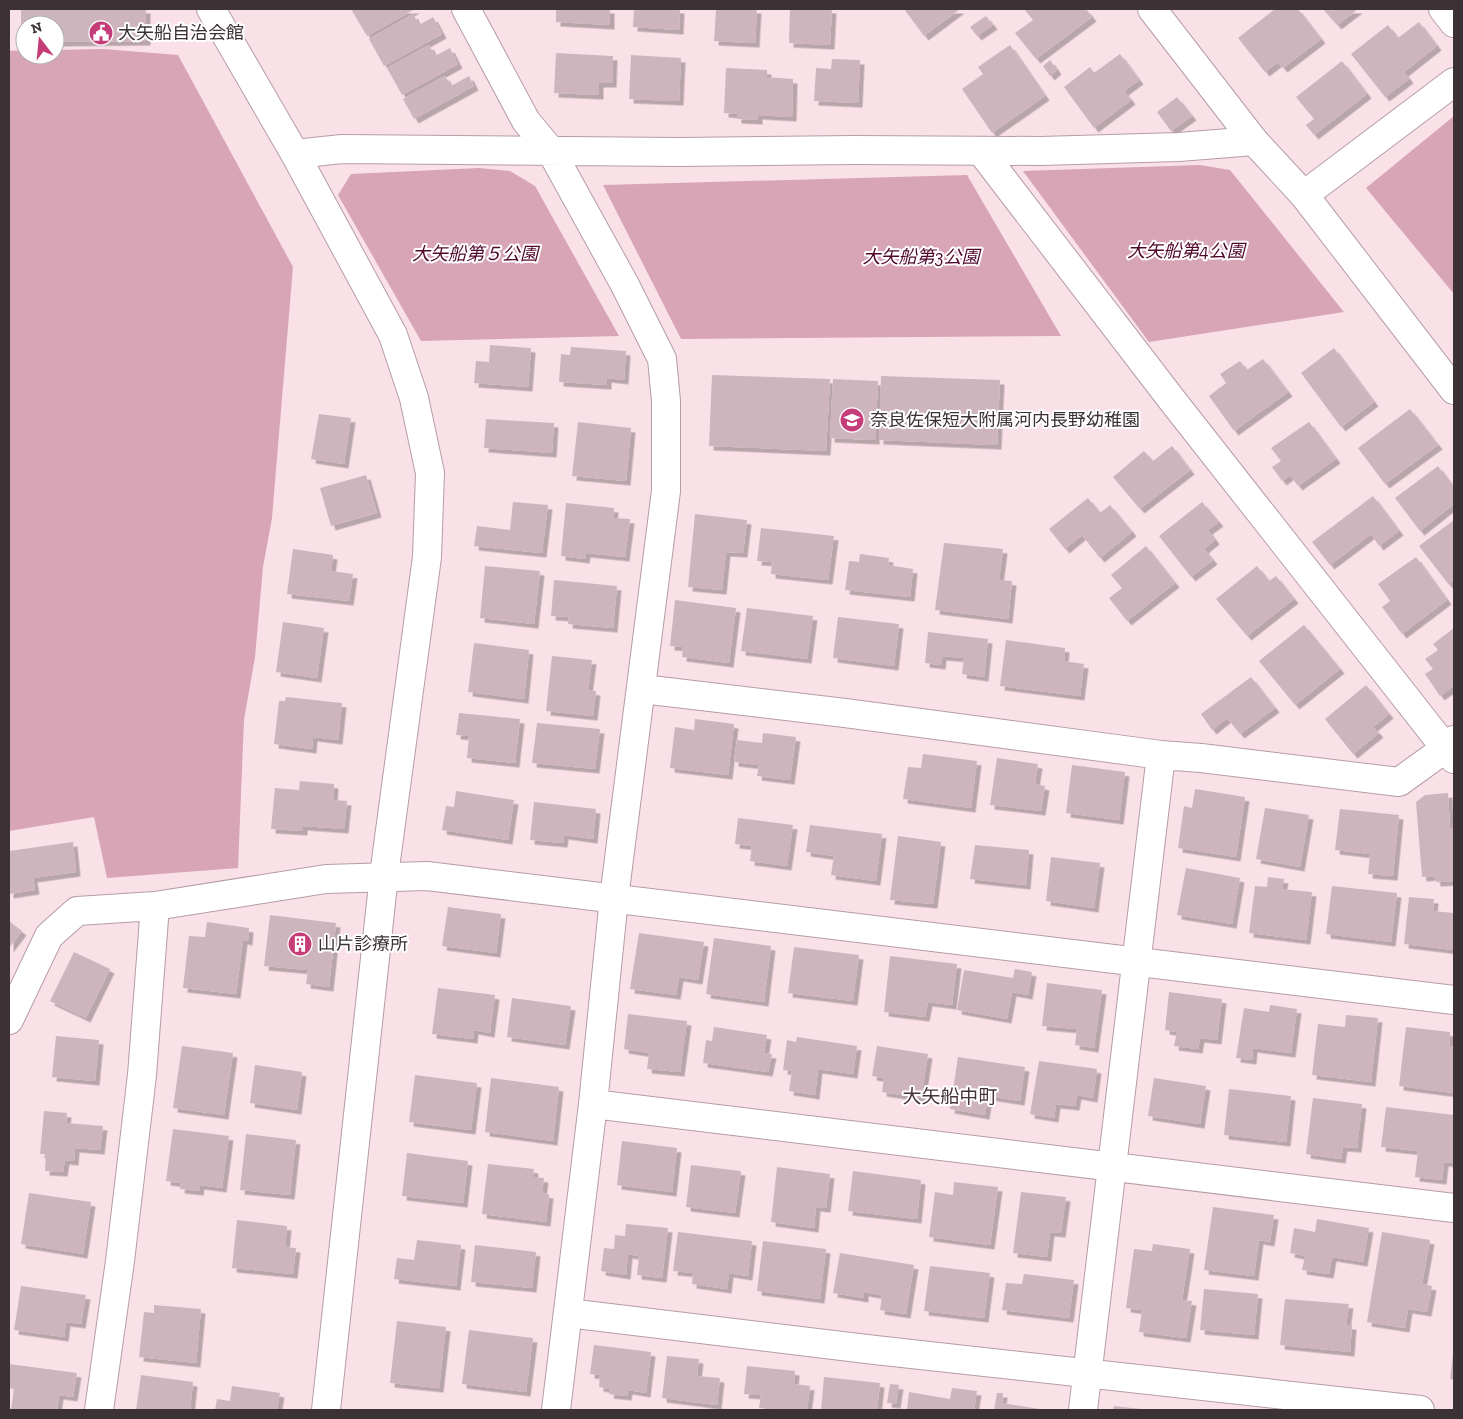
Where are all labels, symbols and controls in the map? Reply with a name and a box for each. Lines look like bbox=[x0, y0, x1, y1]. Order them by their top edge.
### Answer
north arrow bbox=[15, 15, 65, 65]
text: N bbox=[29, 18, 44, 38]
public building icon: 大矢船自治会館 bbox=[88, 20, 114, 46]
place label: 大矢船自治会館 bbox=[118, 22, 244, 44]
park label: 大矢船第4公園 bbox=[1127, 240, 1248, 262]
park label: 大矢船第５公園 bbox=[412, 243, 541, 265]
park label: 大矢船第3公園 bbox=[862, 246, 983, 268]
school or university icon: 奈良佐保短大附属河内長野幼稚園 bbox=[839, 407, 865, 433]
place label: 奈良佐保短大附属河内長野幼稚園 bbox=[870, 409, 1140, 431]
building icon: 山片診療所 bbox=[287, 931, 313, 957]
place label: 山片診療所 bbox=[318, 933, 408, 955]
district label: 大矢船中町 bbox=[902, 1085, 998, 1108]

